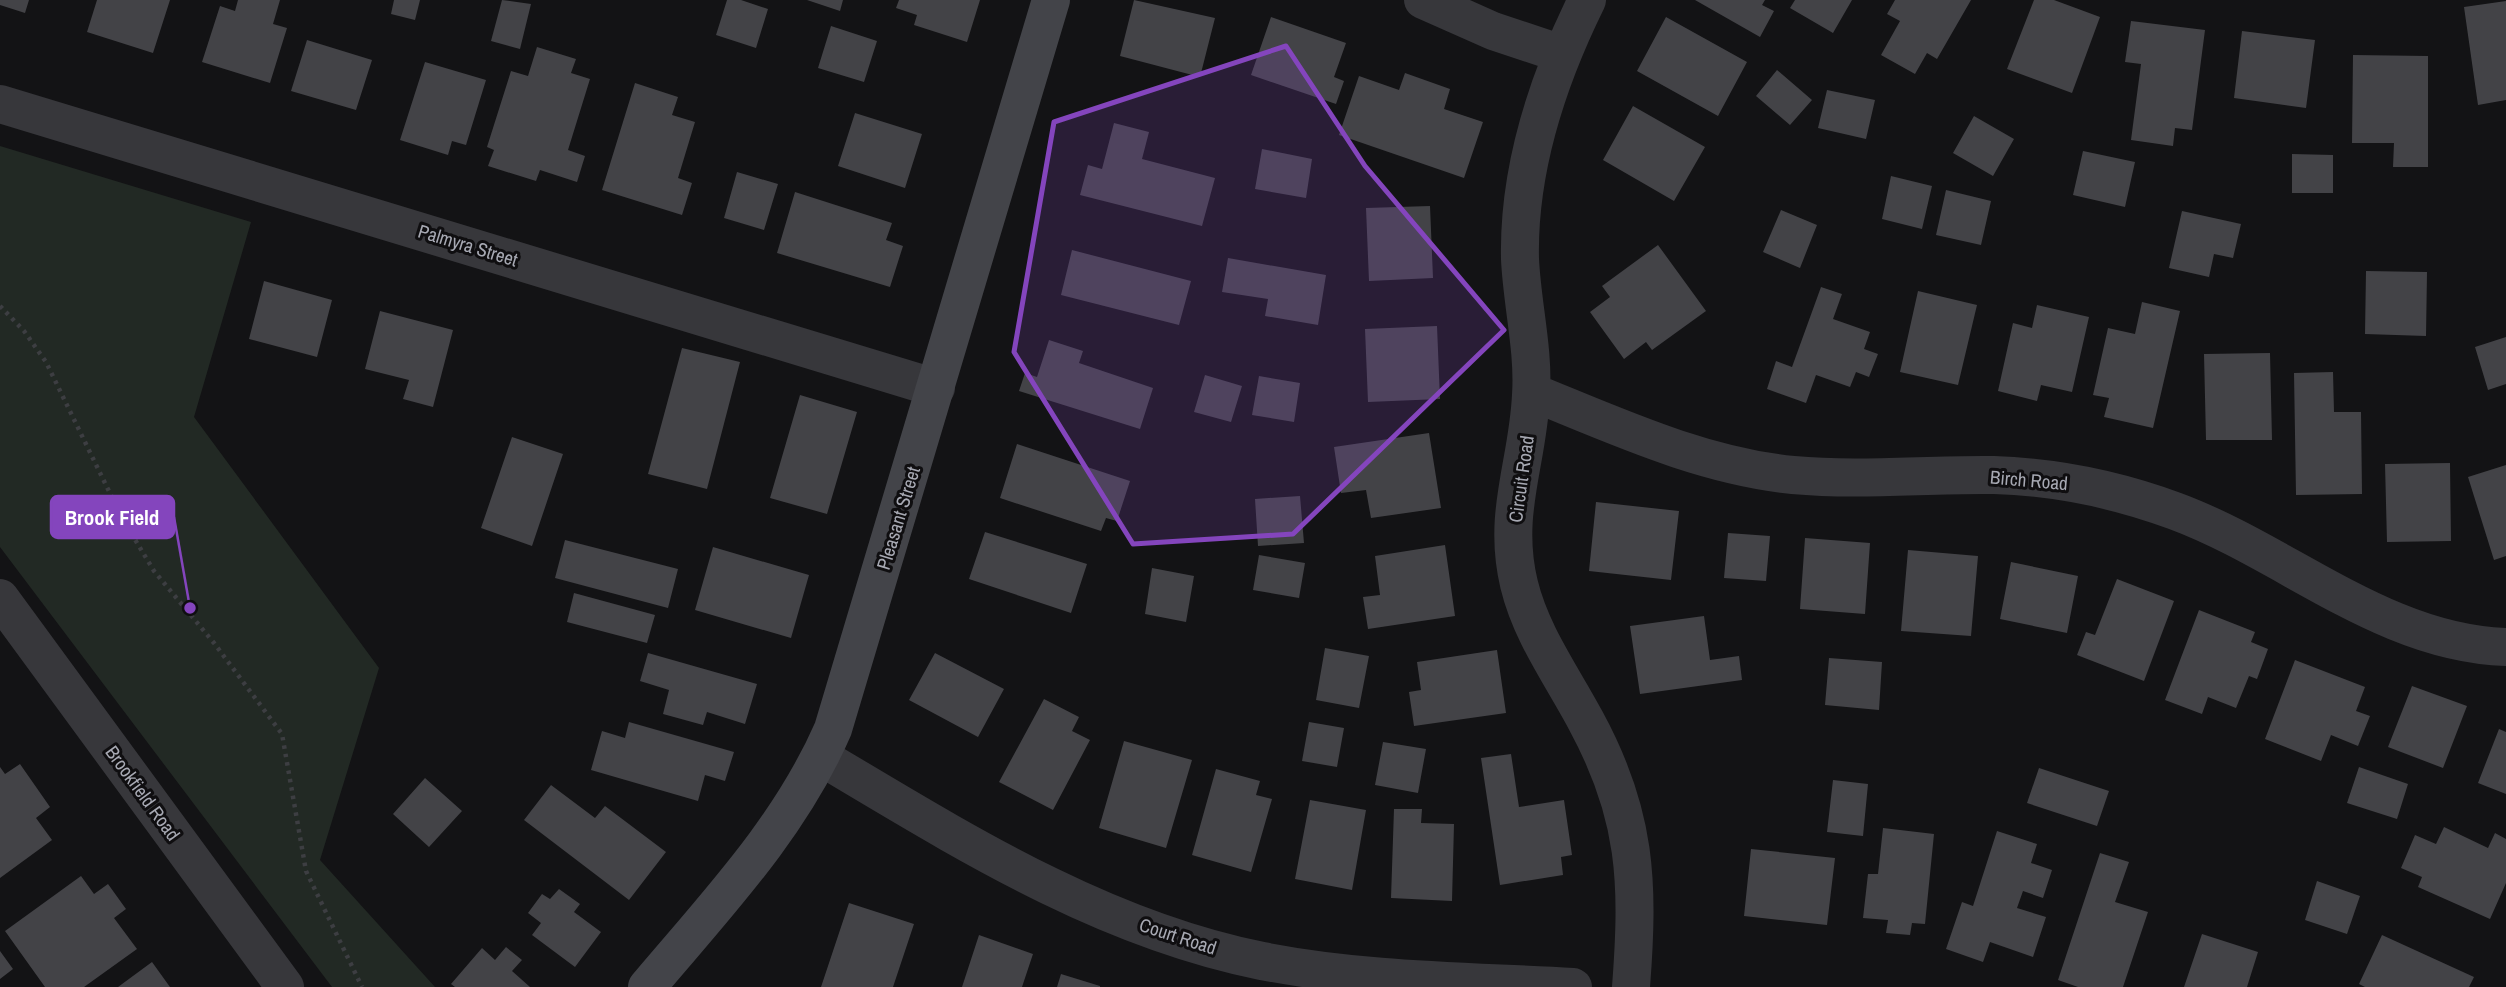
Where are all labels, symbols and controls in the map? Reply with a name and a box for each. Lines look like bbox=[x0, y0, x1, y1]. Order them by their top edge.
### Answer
street label: Palmyra Street bbox=[415, 218, 522, 273]
street label: Circuit Road bbox=[1502, 434, 1540, 524]
street label: Pleasant Street bbox=[870, 463, 926, 573]
street label: Birch Road bbox=[1989, 464, 2069, 496]
callout: Brook Field bbox=[51, 496, 174, 538]
text: Brook Field bbox=[65, 503, 159, 532]
street label: Brookfield Road bbox=[100, 740, 186, 846]
street label: Court Road bbox=[1136, 911, 1220, 961]

